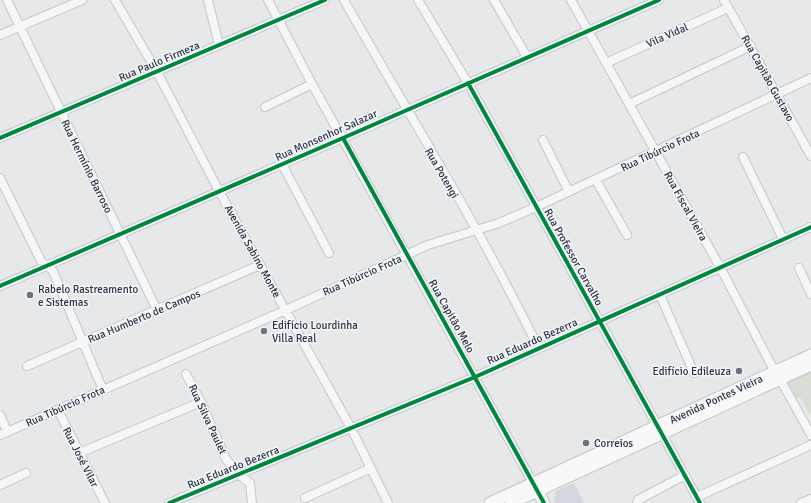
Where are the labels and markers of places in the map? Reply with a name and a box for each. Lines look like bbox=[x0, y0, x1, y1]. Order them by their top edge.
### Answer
place label: Rabelo Rastreamento e Sistemas bbox=[38, 283, 138, 309]
marker: Rabelo Rastreamento e Sistemas bbox=[25, 290, 35, 300]
place label: Edifício Lourdinha Villa Real bbox=[272, 319, 358, 345]
marker: Edifício Lourdinha Villa Real bbox=[259, 326, 269, 336]
place label: Edifício Edileuza bbox=[653, 365, 731, 378]
marker: Edifício Edileuza bbox=[734, 366, 744, 376]
place label: Correios bbox=[594, 437, 633, 450]
marker: Correios bbox=[581, 438, 591, 448]

